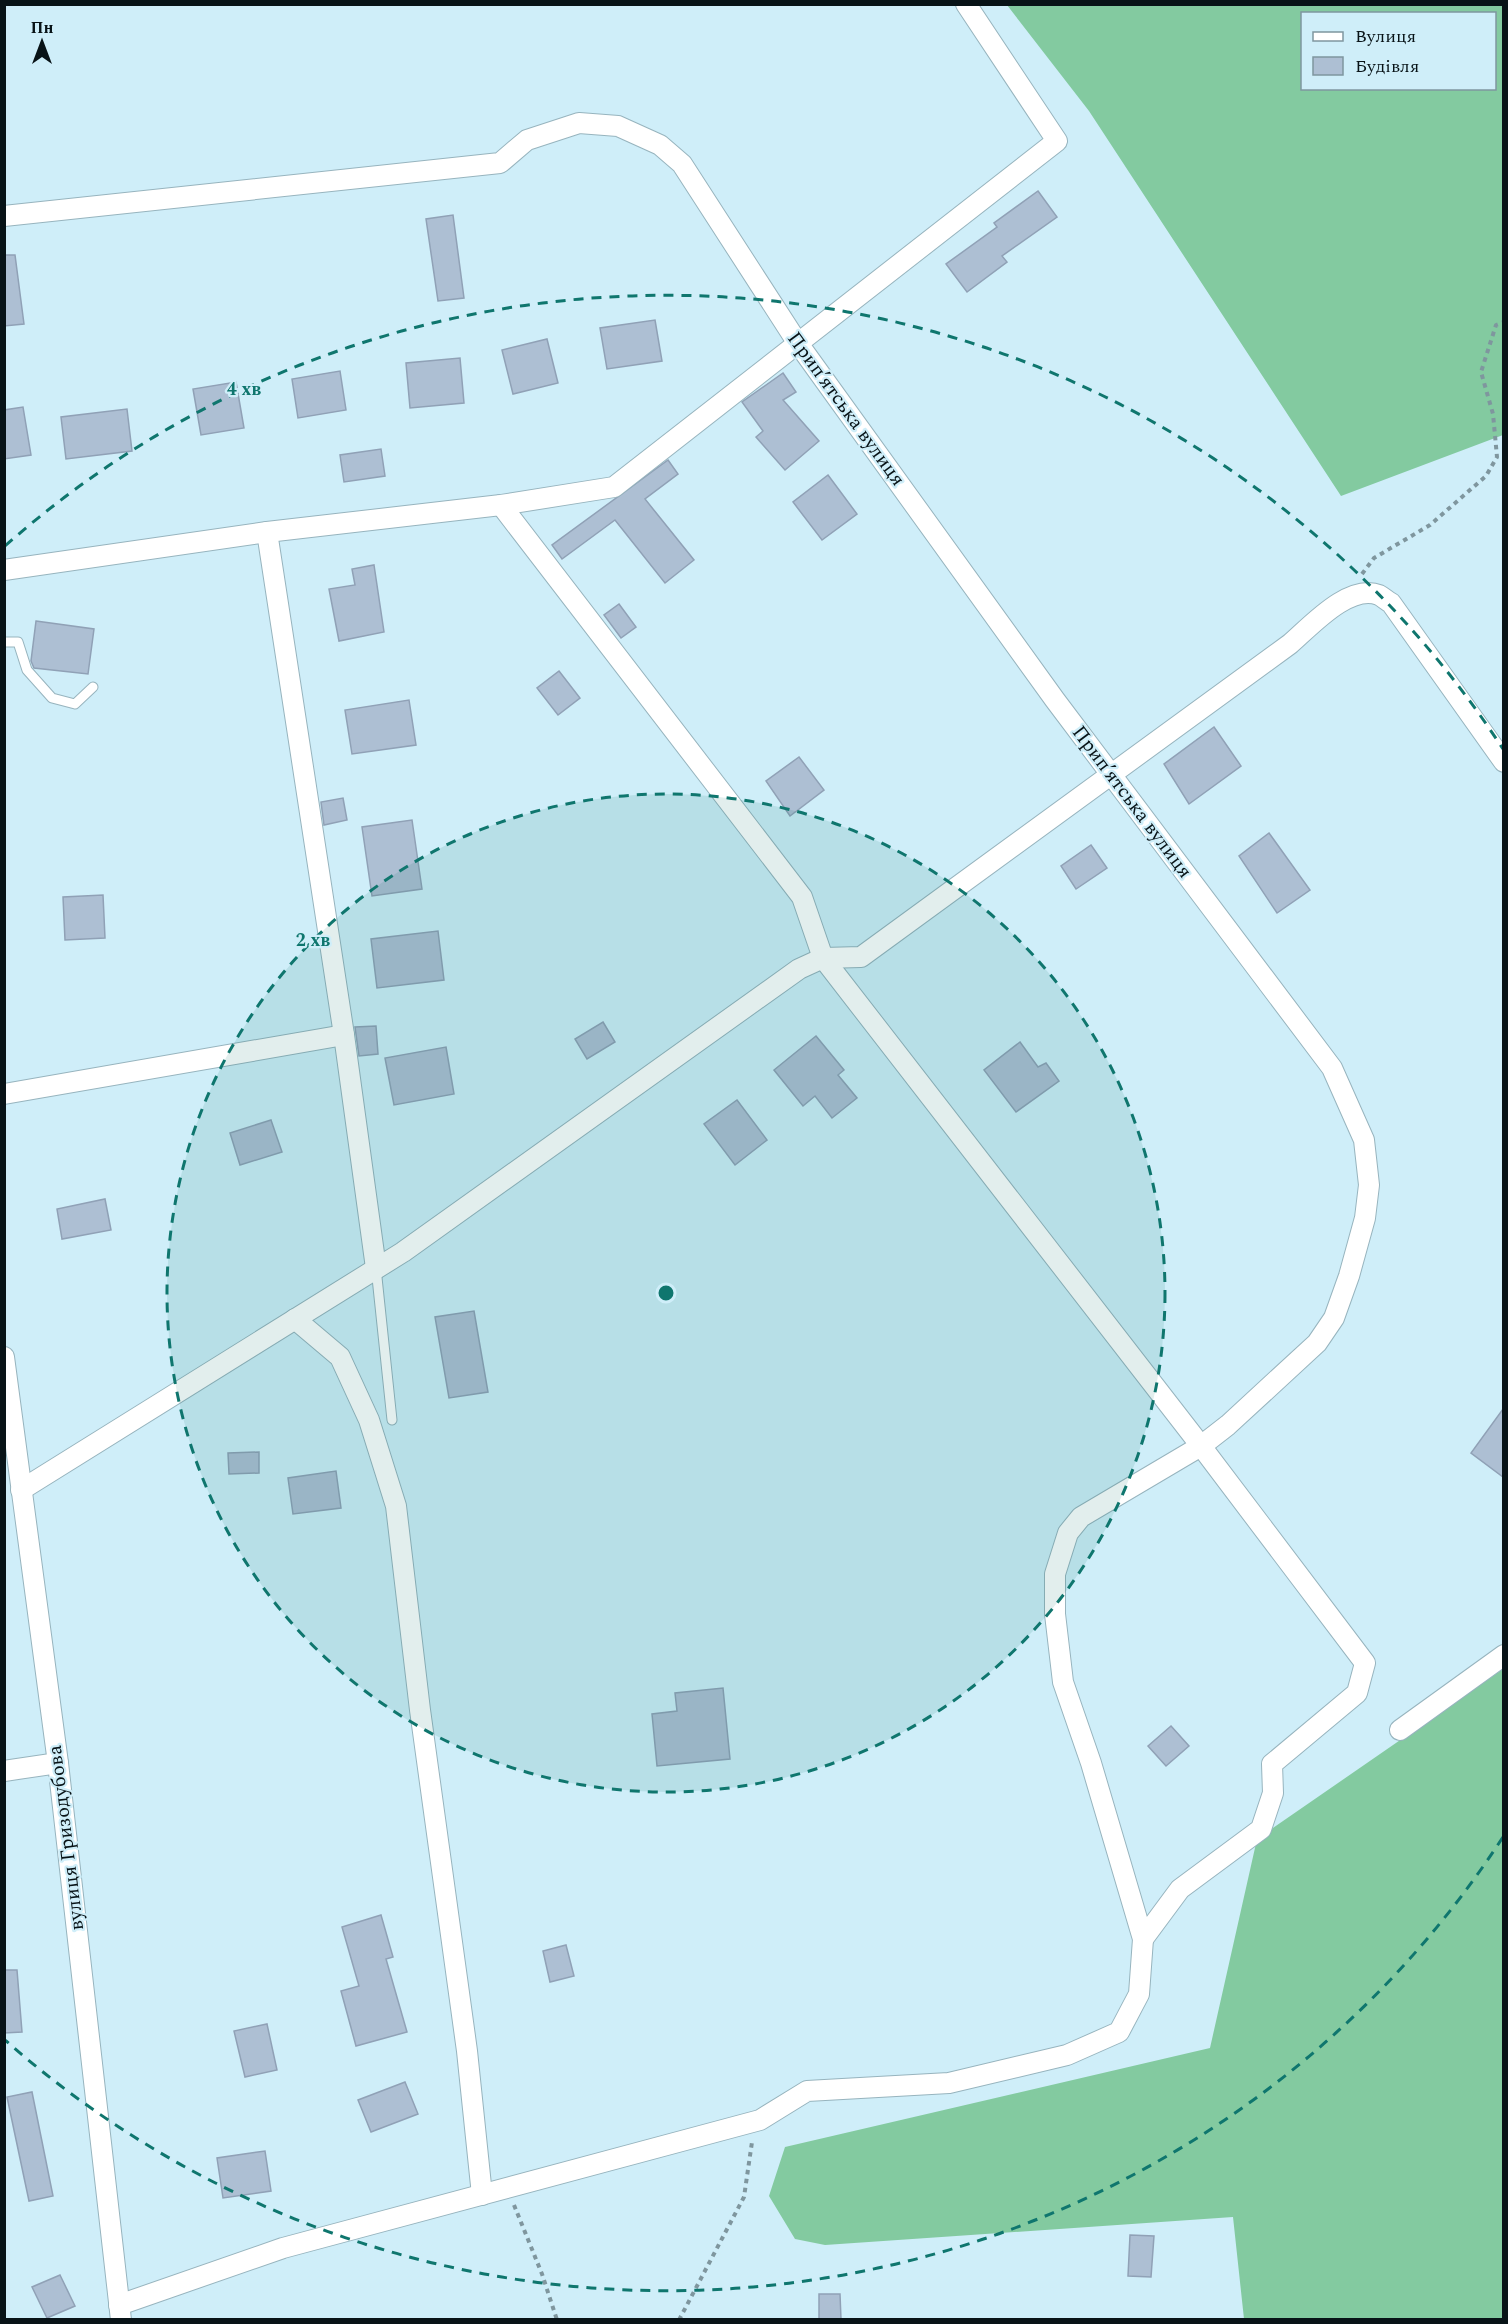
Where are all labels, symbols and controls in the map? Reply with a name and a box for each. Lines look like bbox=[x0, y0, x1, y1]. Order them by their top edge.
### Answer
north arrow bbox=[12, 12, 72, 72]
legend bbox=[1301, 12, 1496, 90]
text: Пн bbox=[30, 16, 54, 40]
text: Вулиця bbox=[1355, 23, 1416, 50]
text: Будівля bbox=[1355, 53, 1419, 80]
street label: Прип’ятська вулиця bbox=[780, 325, 912, 493]
text: 4 хв bbox=[227, 376, 261, 403]
street label: Прип’ятська вулиця bbox=[1064, 719, 1200, 885]
text: 2 хв bbox=[296, 927, 330, 954]
centre of rings bbox=[656, 1283, 676, 1303]
street label: вулиця Гризодубова bbox=[40, 1743, 92, 1932]

